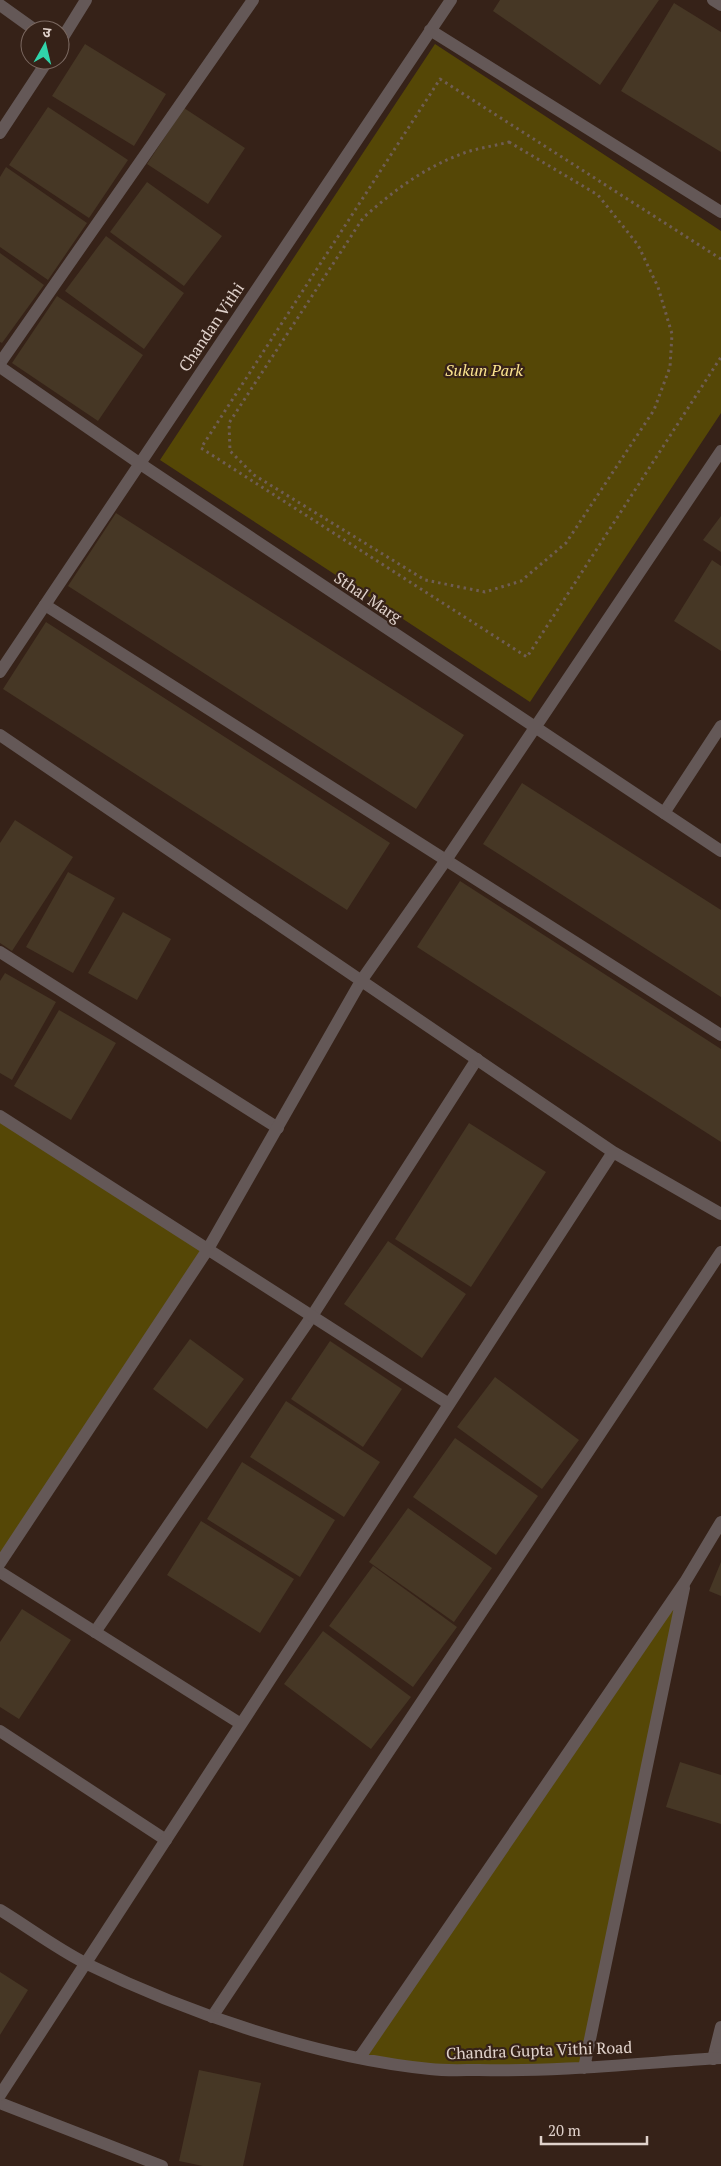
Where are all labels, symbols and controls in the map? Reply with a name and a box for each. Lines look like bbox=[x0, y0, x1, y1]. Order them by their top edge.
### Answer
north arrow bbox=[20, 20, 70, 70]
text: उ bbox=[41, 22, 53, 42]
street label: Chandan Vithi bbox=[173, 278, 249, 376]
park label: Sukun Park bbox=[445, 359, 523, 381]
street label: Sthal Marg bbox=[330, 566, 407, 628]
street label: Chandra Gupta Vithi Road bbox=[446, 2036, 633, 2064]
scale bar bbox=[541, 2114, 647, 2146]
text: 20 m bbox=[548, 2120, 581, 2140]

